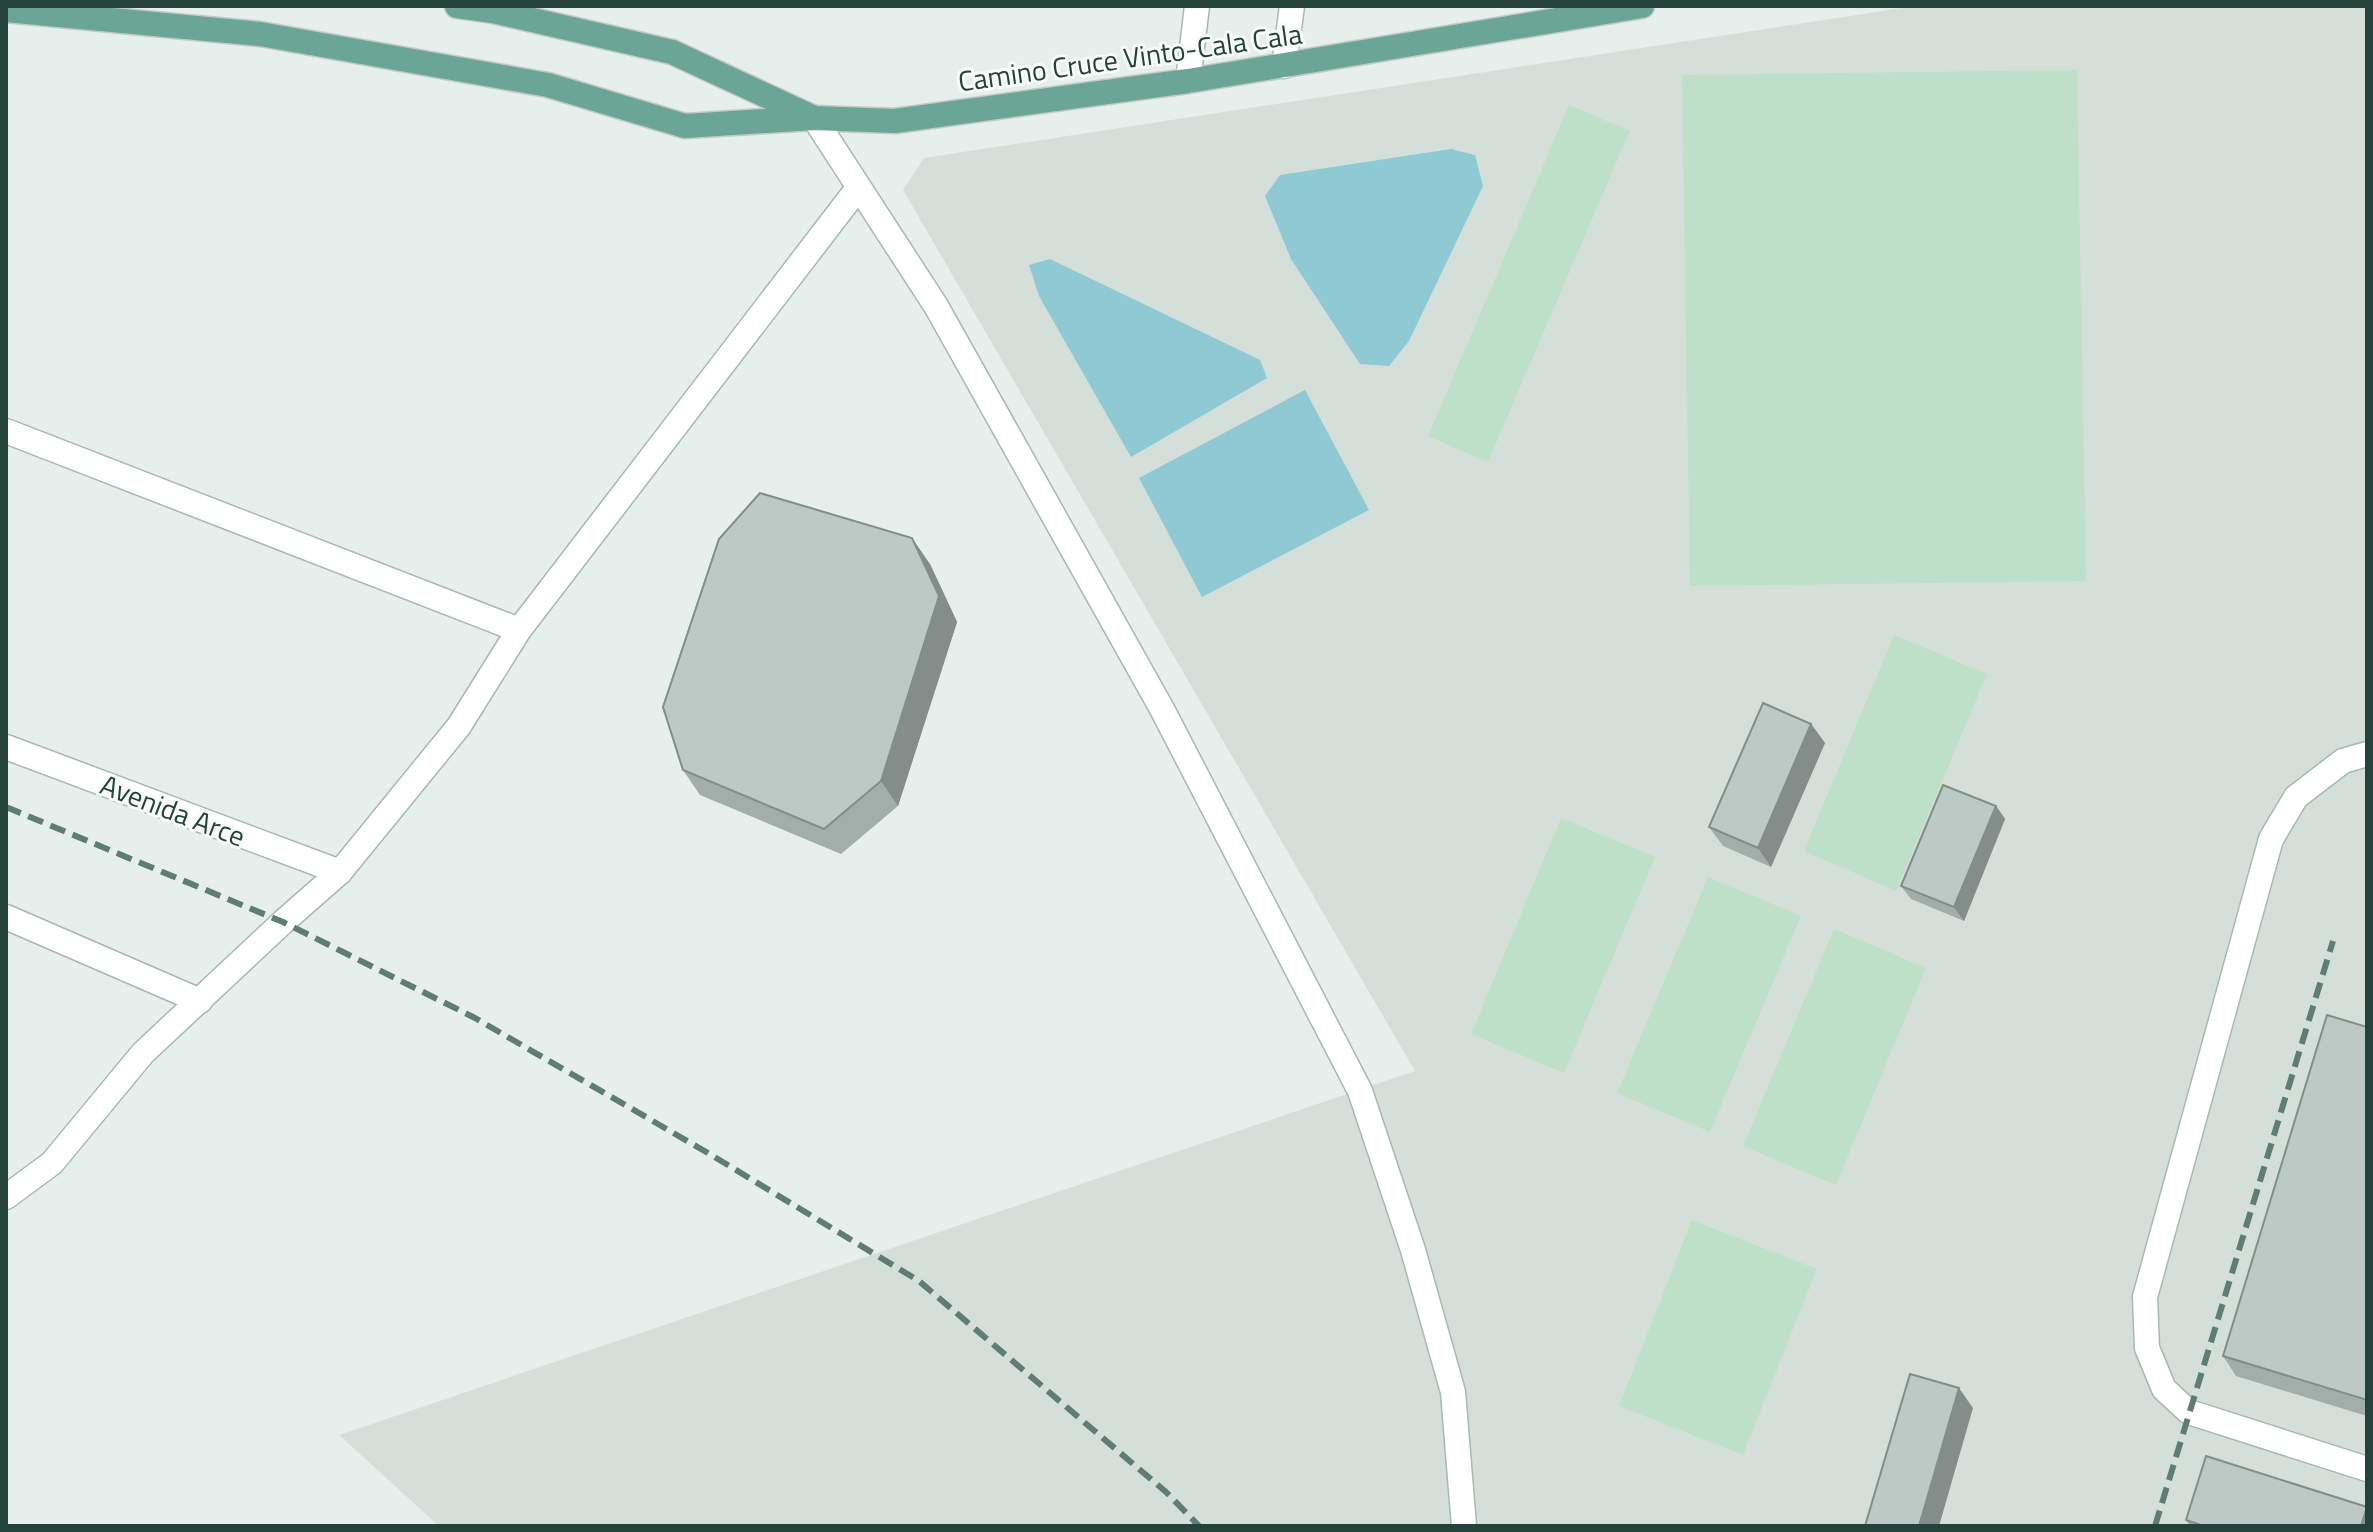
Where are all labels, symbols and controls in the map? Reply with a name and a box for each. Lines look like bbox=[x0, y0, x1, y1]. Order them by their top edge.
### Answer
street label: Camino Cruce Vinto-Cala Cala bbox=[955, 12, 1305, 102]
street label: Avenida Arce bbox=[94, 763, 252, 857]

